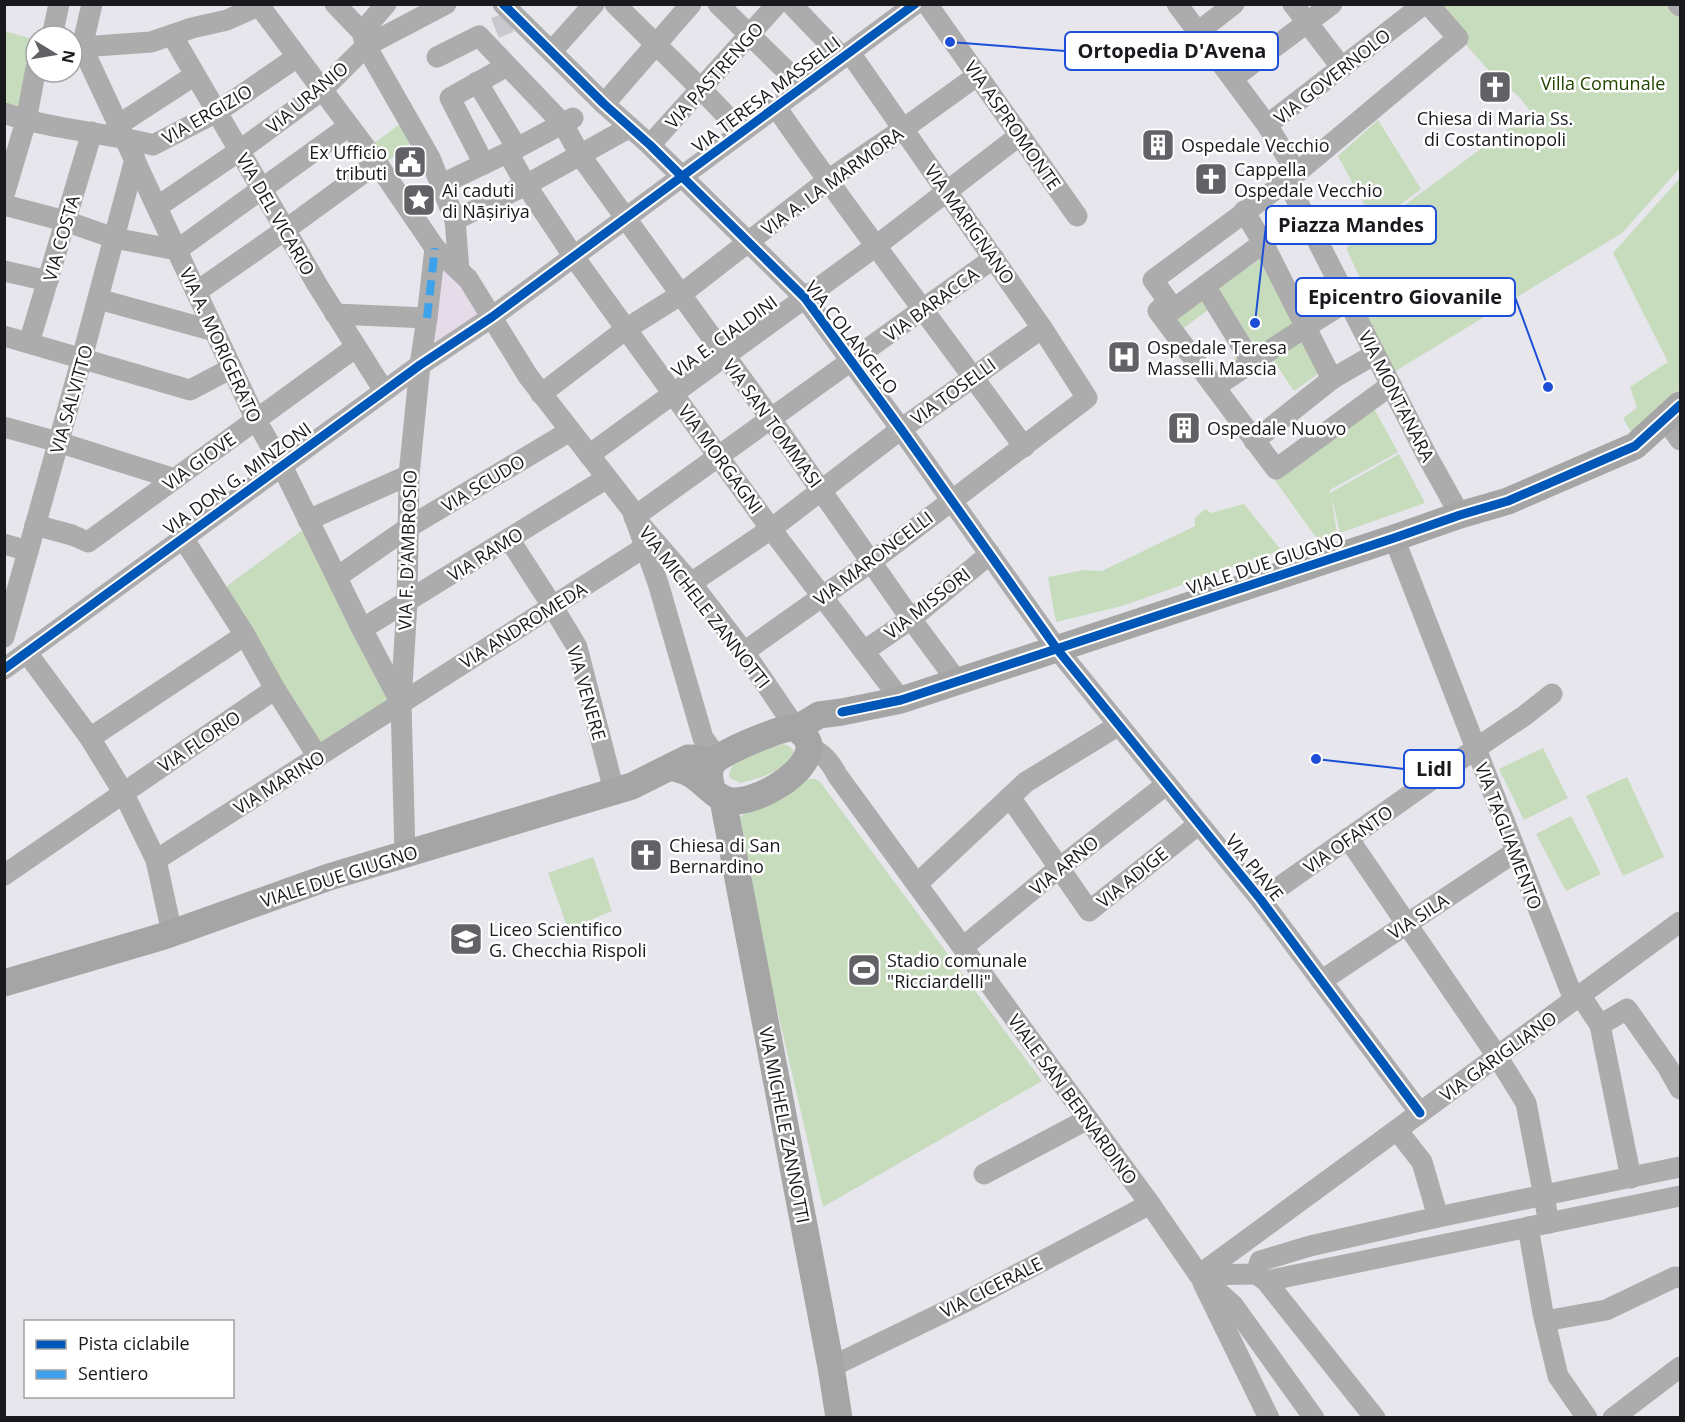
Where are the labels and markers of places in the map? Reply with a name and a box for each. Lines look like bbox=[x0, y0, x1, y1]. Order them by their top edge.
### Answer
callout: Ortopedia D'Avena bbox=[1065, 32, 1278, 70]
church icon: Chiesa di Maria Ss. di Costantinopoli bbox=[1477, 69, 1513, 105]
place label: Chiesa di Maria Ss. di Costantinopoli bbox=[1417, 106, 1573, 151]
building icon: Ospedale Vecchio bbox=[1140, 127, 1176, 163]
place label: Ospedale Vecchio bbox=[1181, 133, 1330, 157]
place label: Ex Ufficio tributi bbox=[309, 140, 387, 185]
public building icon: Ex Ufficio tributi bbox=[392, 144, 428, 180]
place label: Cappella Ospedale Vecchio bbox=[1234, 157, 1383, 202]
church icon: Cappella Ospedale Vecchio bbox=[1193, 161, 1229, 197]
place label: Ai caduti di Nāṣiriya bbox=[442, 178, 530, 223]
place icon: Ai caduti di Nāṣiriya bbox=[401, 182, 437, 218]
callout: Piazza Mandes bbox=[1266, 206, 1436, 244]
callout: Epicentro Giovanile bbox=[1296, 278, 1515, 316]
place label: Ospedale Teresa Masselli Mascia bbox=[1147, 335, 1287, 380]
hospital icon: Ospedale Teresa Masselli Mascia bbox=[1106, 339, 1142, 375]
building icon: Ospedale Nuovo bbox=[1166, 410, 1202, 446]
place label: Ospedale Nuovo bbox=[1207, 416, 1346, 440]
callout: Lidl bbox=[1404, 750, 1464, 788]
place label: Chiesa di San Bernardino bbox=[669, 833, 780, 878]
church icon: Chiesa di San Bernardino bbox=[628, 837, 664, 873]
place label: Liceo Scientifico G. Checchia Rispoli bbox=[489, 917, 647, 962]
school or university icon: Liceo Scientifico G. Checchia Rispoli bbox=[448, 921, 484, 957]
place label: Stadio comunale "Ricciardelli" bbox=[887, 948, 1027, 993]
sports icon: Stadio comunale "Ricciardelli" bbox=[846, 952, 882, 988]

